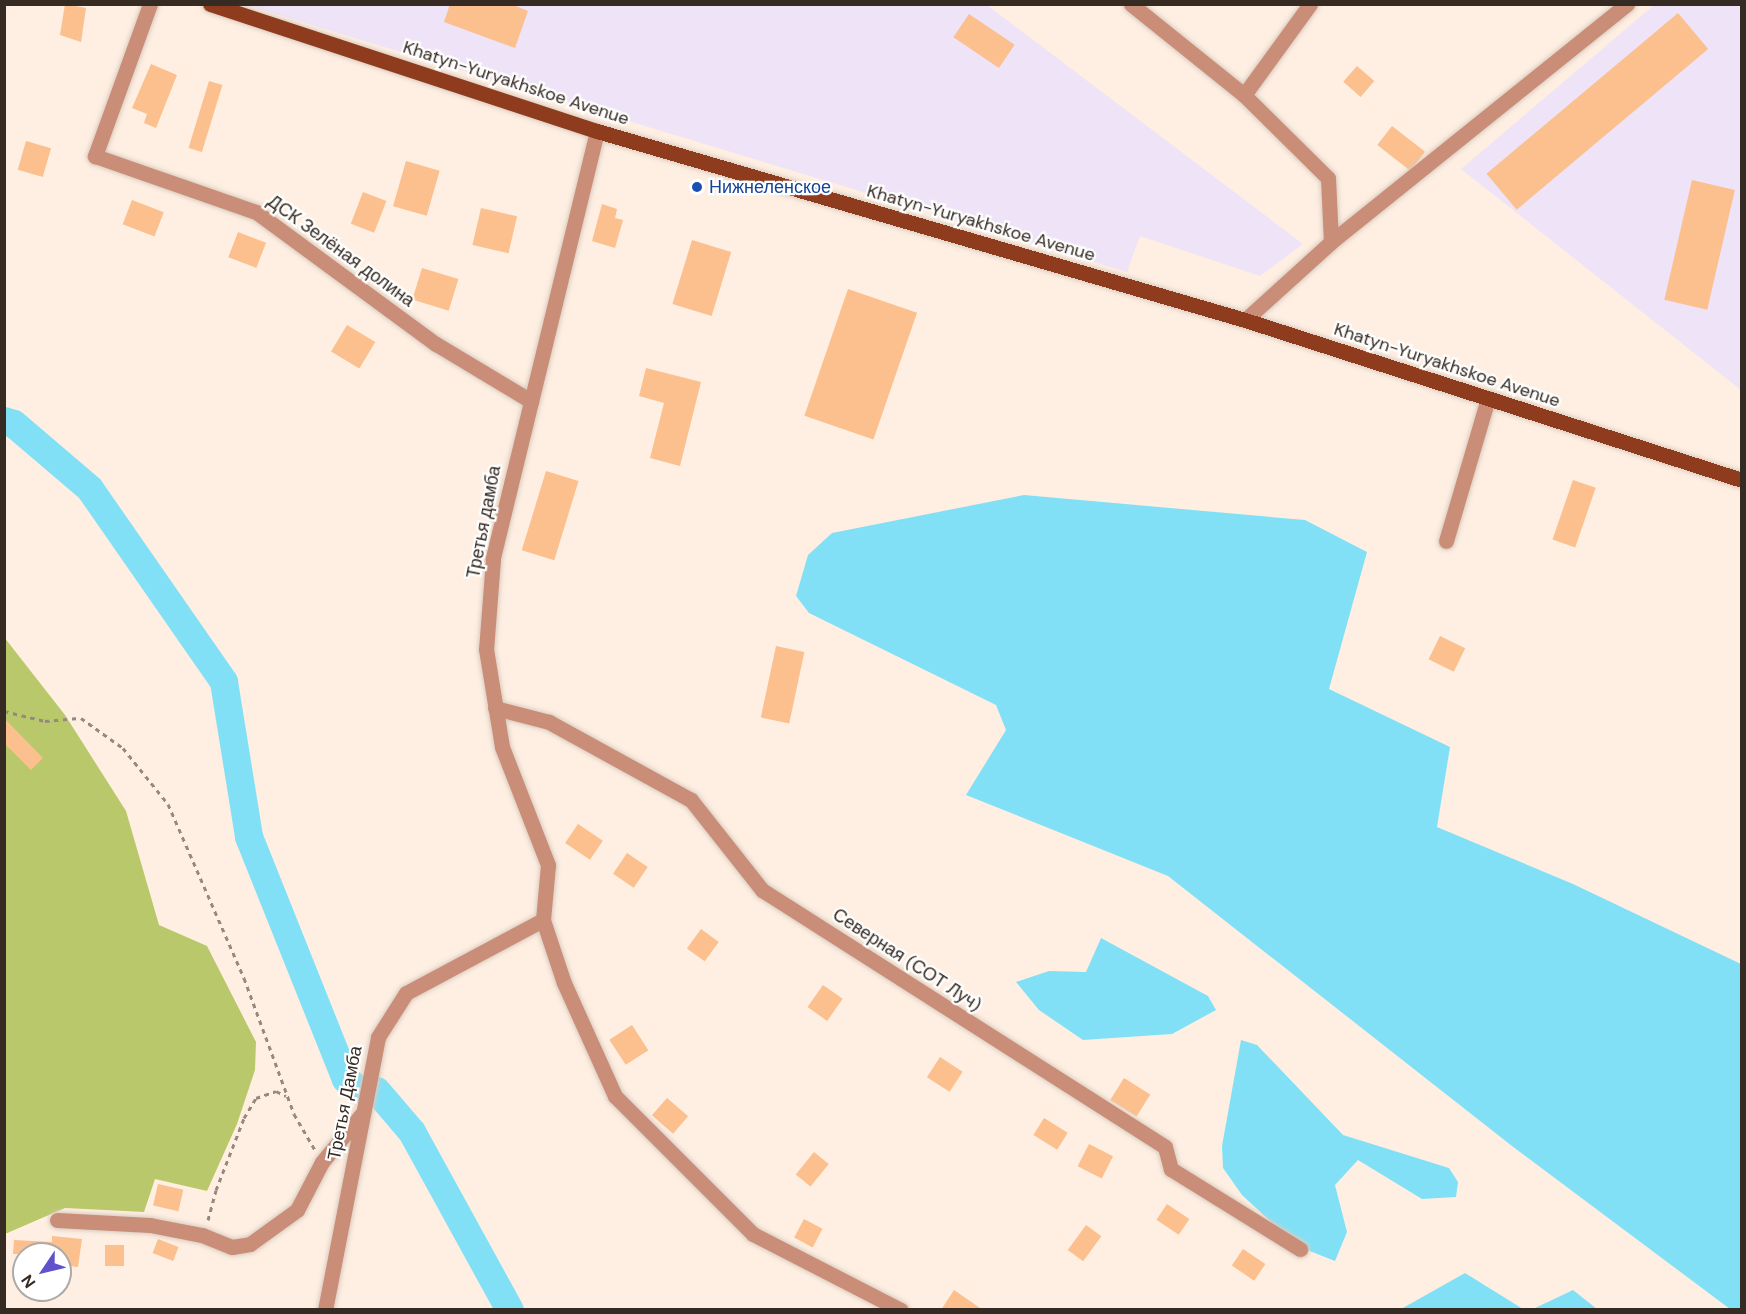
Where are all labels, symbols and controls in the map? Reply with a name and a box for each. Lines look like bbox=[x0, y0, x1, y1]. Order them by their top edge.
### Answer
street label: Khatyn-Yuryakhskoe Avenue bbox=[400, 36, 632, 130]
place label: Нижнеленское bbox=[709, 176, 831, 198]
marker: Нижнеленское bbox=[690, 180, 704, 194]
street label: Khatyn-Yuryakhskoe Avenue bbox=[864, 180, 1098, 266]
street label: ДСК Зелёная долина bbox=[263, 190, 419, 312]
street label: Khatyn-Yuryakhskoe Avenue bbox=[1331, 318, 1563, 412]
street label: Третья дамба bbox=[463, 464, 505, 580]
street label: Северная (СОТ Луч) bbox=[829, 904, 985, 1016]
street label: Третья Дамба bbox=[323, 1044, 367, 1162]
north arrow bbox=[12, 1242, 72, 1302]
text: N bbox=[17, 1271, 40, 1292]

